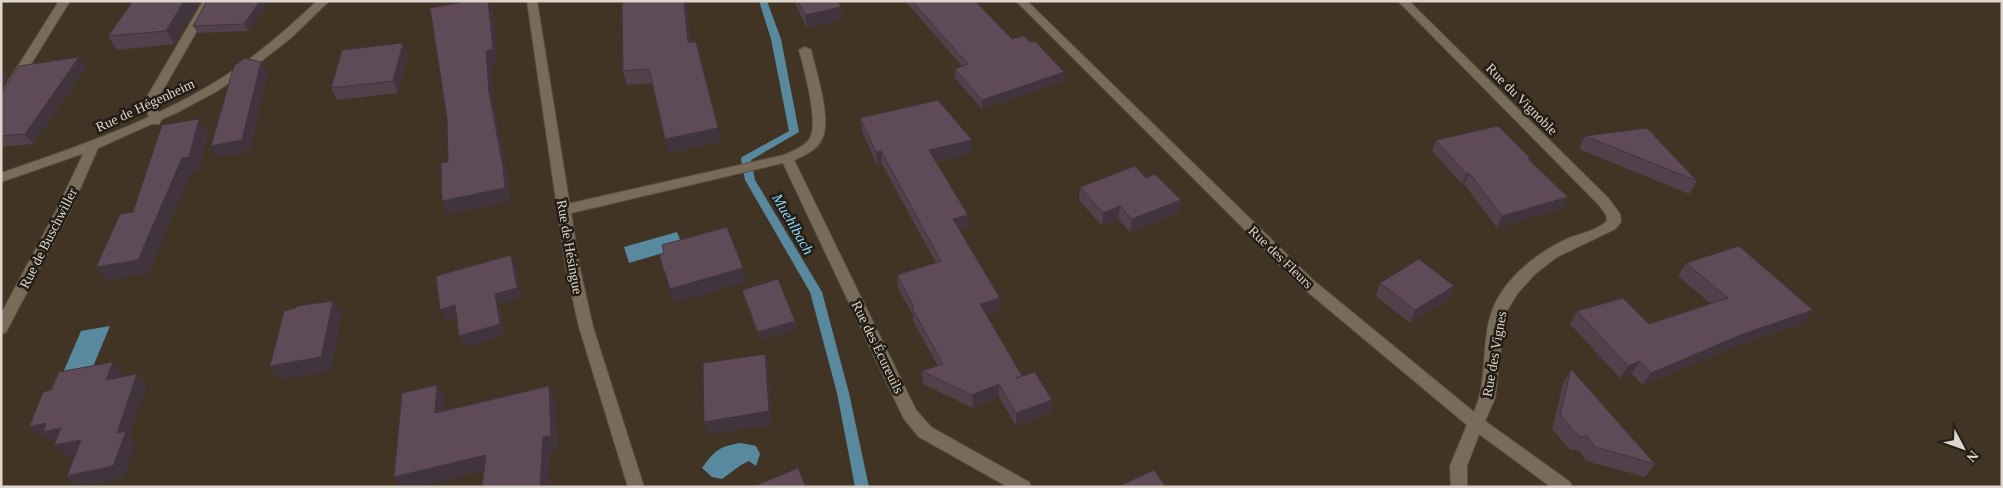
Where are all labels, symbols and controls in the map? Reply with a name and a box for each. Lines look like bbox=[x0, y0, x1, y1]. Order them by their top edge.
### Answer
street label: Rue du Vignoble bbox=[1483, 61, 1560, 138]
street label: Rue de Hégenheim bbox=[93, 76, 197, 135]
street label: Rue de Buschwiller bbox=[17, 185, 80, 291]
water label: Muehlbach bbox=[769, 190, 817, 257]
street label: Rue de Hésingue bbox=[554, 199, 585, 295]
street label: Rue des Fleurs bbox=[1246, 223, 1316, 292]
street label: Rue des Écureuils bbox=[849, 298, 907, 396]
street label: Rue des Vignes bbox=[1480, 310, 1509, 398]
north arrow bbox=[1938, 423, 1988, 473]
text: N bbox=[1963, 447, 1981, 465]

